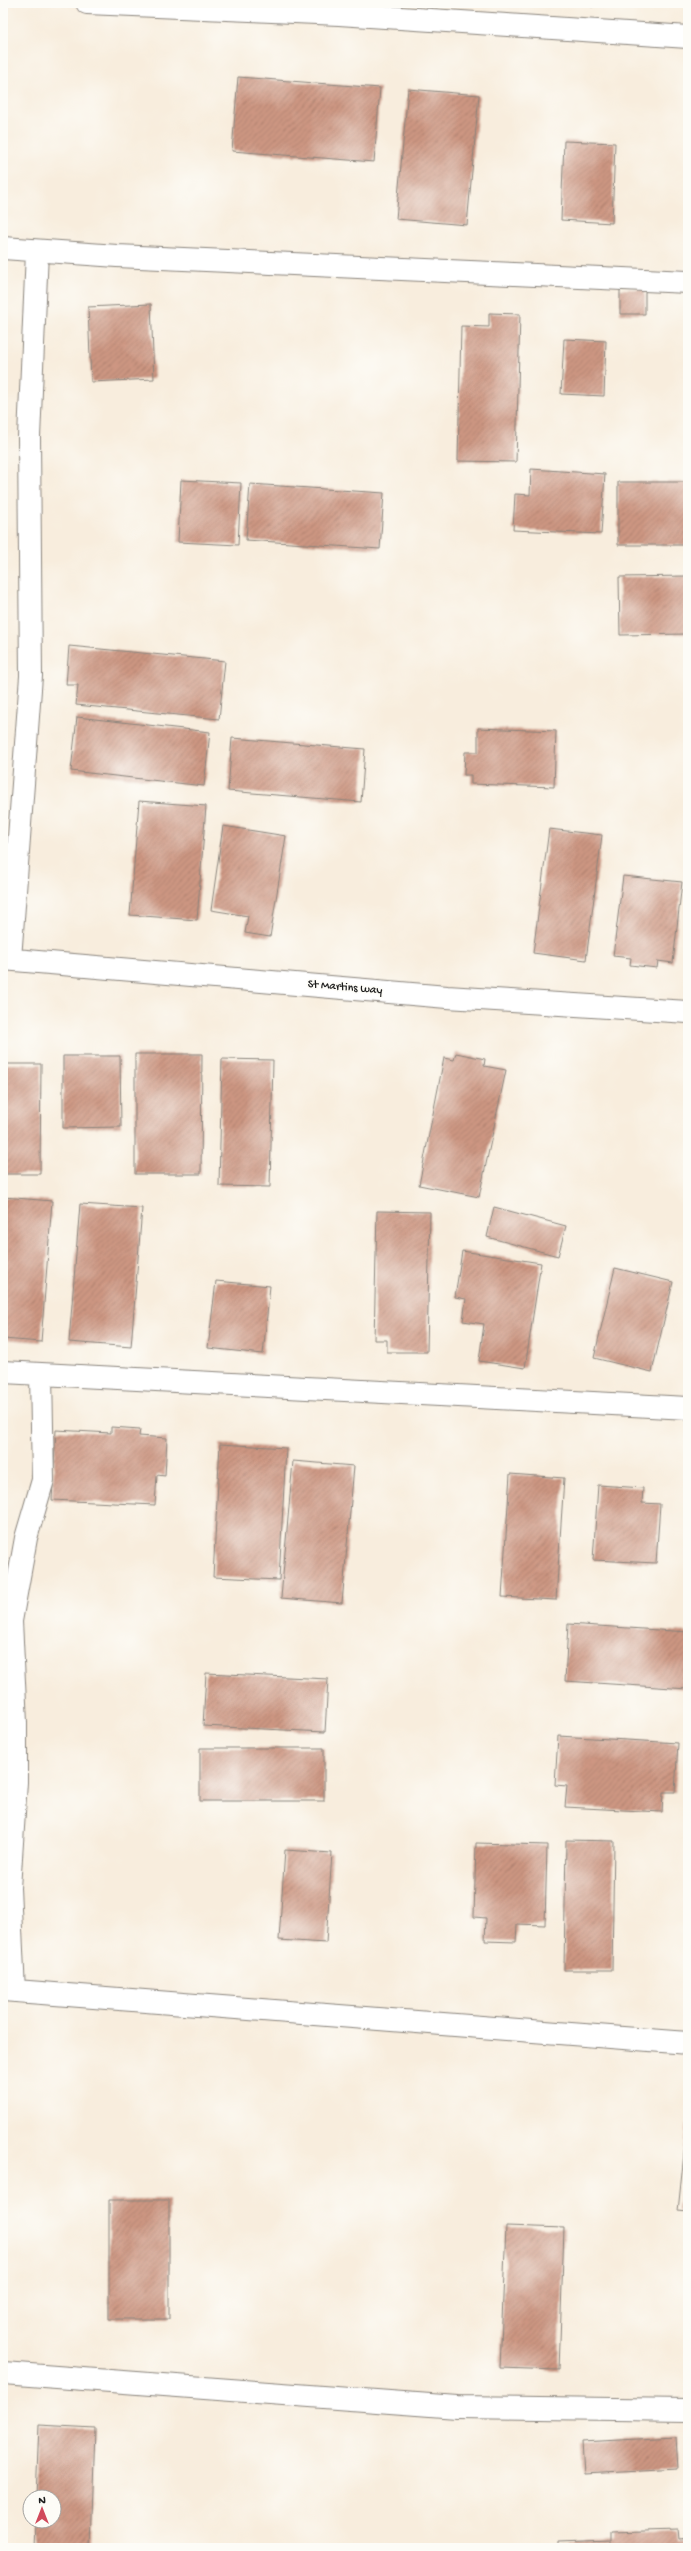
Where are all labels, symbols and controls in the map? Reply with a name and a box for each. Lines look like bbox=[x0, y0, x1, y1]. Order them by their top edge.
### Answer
street label: St Martins way bbox=[307, 978, 383, 998]
north arrow bbox=[22, 2489, 62, 2529]
text: N bbox=[38, 2495, 46, 2507]

